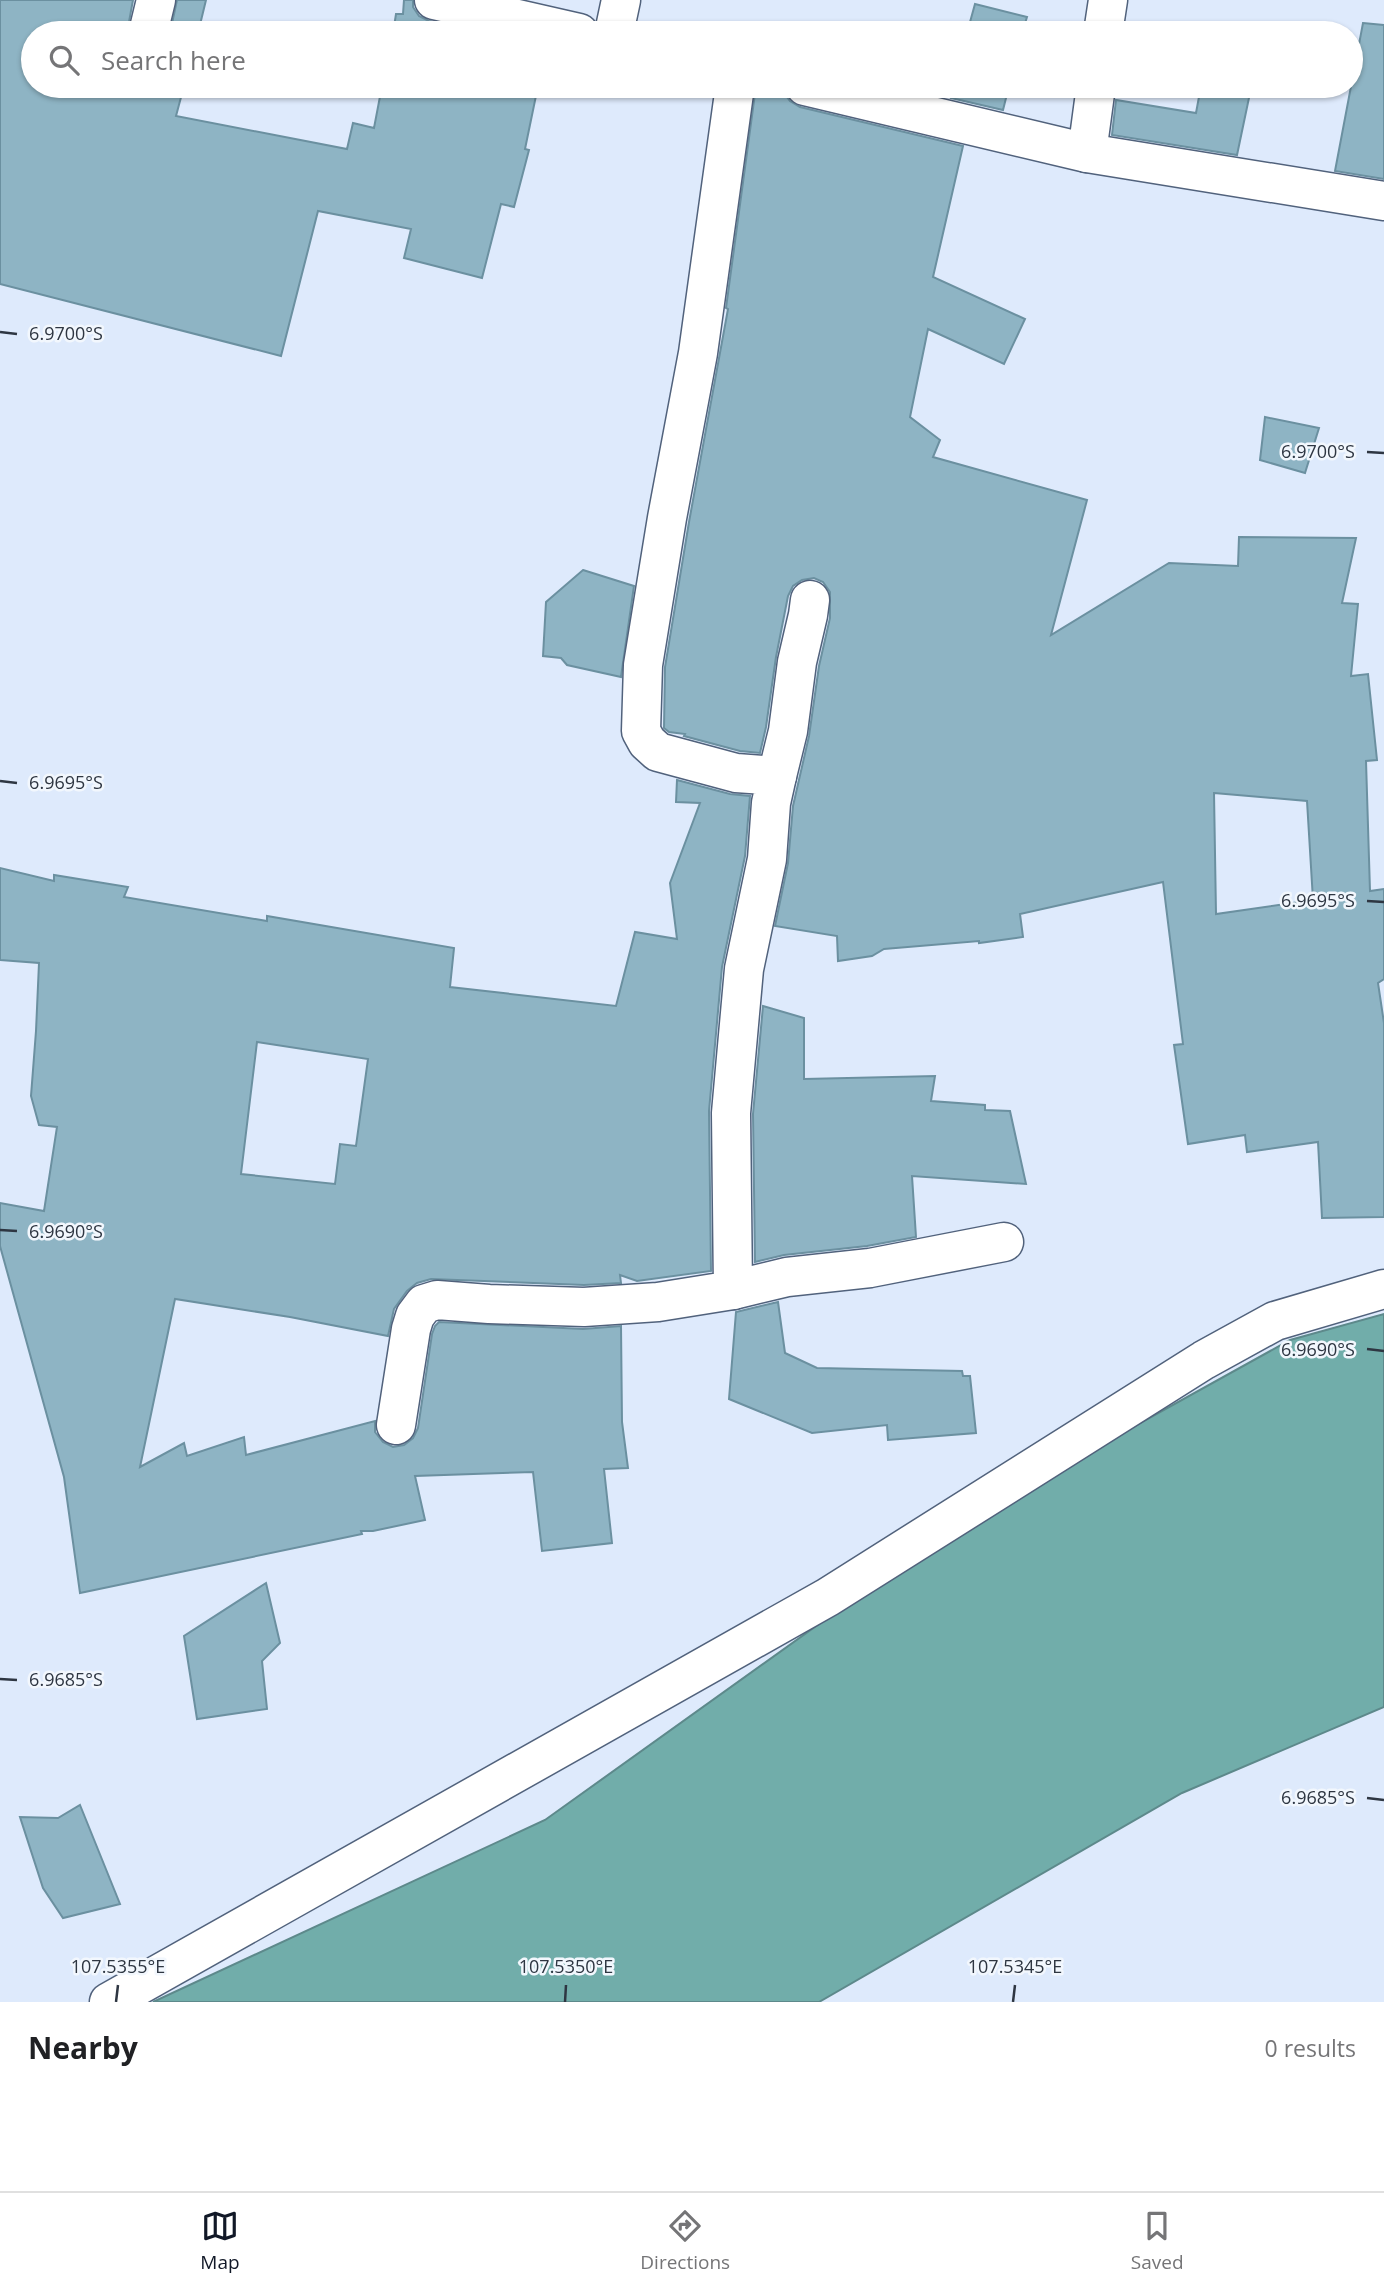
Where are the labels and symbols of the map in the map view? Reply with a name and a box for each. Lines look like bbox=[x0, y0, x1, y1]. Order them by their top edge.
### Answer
text: 6.9700°S bbox=[29, 321, 103, 345]
text: 6.9700°S bbox=[1281, 439, 1355, 463]
text: 6.9695°S bbox=[29, 770, 103, 794]
text: 6.9695°S bbox=[1281, 888, 1355, 912]
text: 6.9690°S bbox=[29, 1219, 103, 1243]
text: 6.9690°S bbox=[1281, 1337, 1355, 1361]
text: 6.9685°S bbox=[29, 1667, 103, 1691]
text: 6.9685°S bbox=[1281, 1785, 1355, 1809]
text: 107.5355°E bbox=[71, 1954, 165, 1978]
text: 107.5350°E bbox=[519, 1954, 613, 1978]
text: 107.5345°E bbox=[968, 1954, 1062, 1978]

